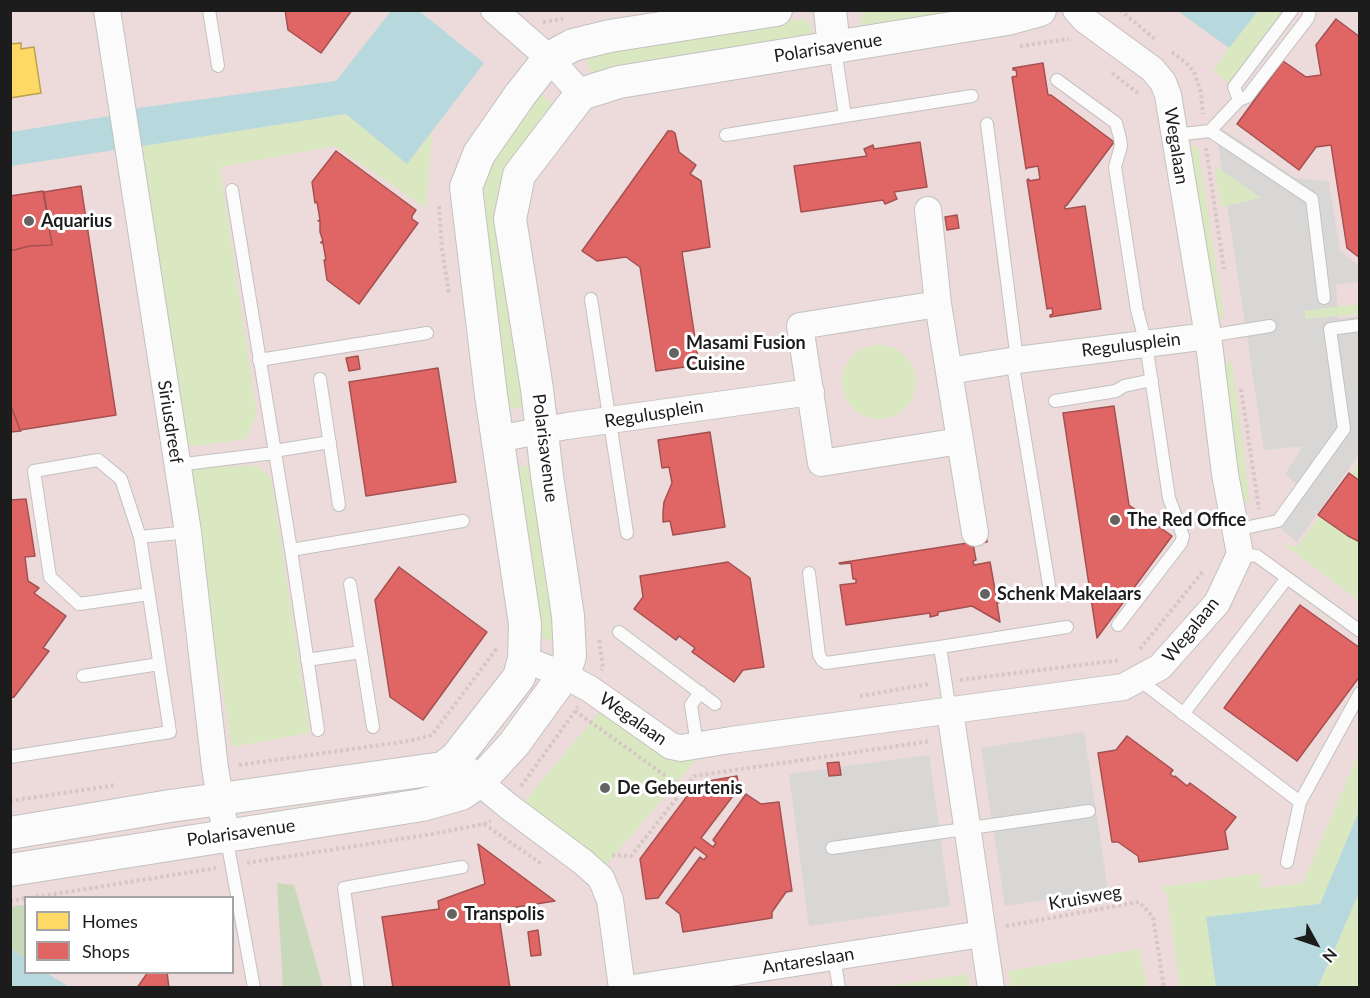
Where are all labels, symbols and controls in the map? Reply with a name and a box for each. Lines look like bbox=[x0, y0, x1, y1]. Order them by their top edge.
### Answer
street label: Polarisavenue bbox=[772, 29, 884, 67]
street label: Wegalaan bbox=[1159, 106, 1193, 186]
place label: Aquarius bbox=[41, 210, 112, 232]
marker: Aquarius bbox=[22, 214, 36, 228]
street label: Regulusplein bbox=[1080, 328, 1182, 362]
place label: Masami Fusion Cuisine bbox=[686, 332, 806, 374]
marker: Masami Fusion Cuisine bbox=[667, 346, 681, 360]
street label: Siriusdreef bbox=[153, 379, 187, 465]
street label: Polarisavenue bbox=[528, 392, 562, 504]
street label: Regulusplein bbox=[603, 396, 705, 432]
place label: The Red Office bbox=[1127, 509, 1246, 531]
marker: The Red Office bbox=[1108, 513, 1122, 527]
place label: Schenk Makelaars bbox=[997, 583, 1141, 605]
marker: Schenk Makelaars bbox=[978, 587, 992, 601]
street label: Wegalaan bbox=[1158, 593, 1224, 667]
street label: Wegalaan bbox=[595, 688, 671, 750]
place label: De Gebeurtenis bbox=[617, 777, 743, 799]
marker: De Gebeurtenis bbox=[598, 781, 612, 795]
street label: Polarisavenue bbox=[185, 815, 297, 851]
street label: Kruisweg bbox=[1047, 881, 1123, 915]
legend bbox=[24, 896, 234, 974]
place label: Transpolis bbox=[464, 903, 544, 925]
marker: Transpolis bbox=[445, 907, 459, 921]
text: Homes bbox=[82, 910, 138, 932]
north arrow bbox=[1286, 914, 1346, 974]
text: Shops bbox=[82, 940, 130, 962]
street label: Antareslaan bbox=[760, 943, 856, 979]
text: N bbox=[1319, 945, 1341, 967]

